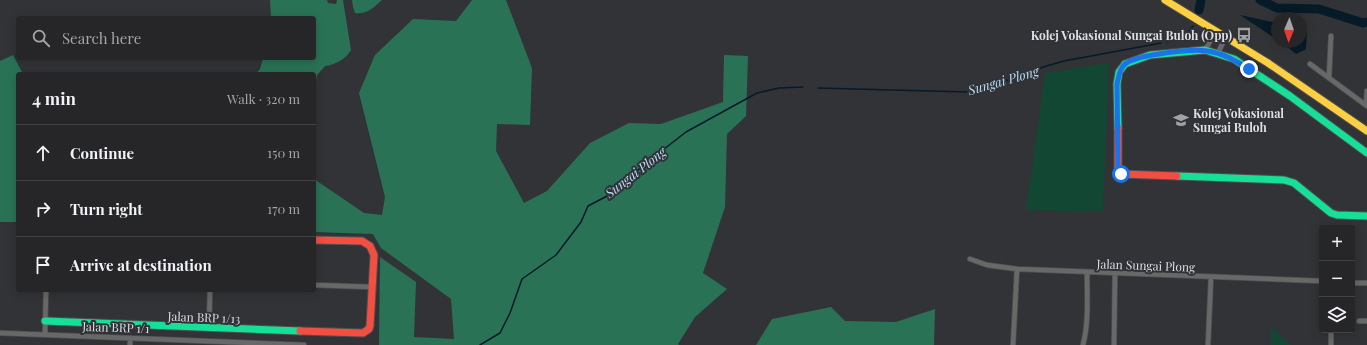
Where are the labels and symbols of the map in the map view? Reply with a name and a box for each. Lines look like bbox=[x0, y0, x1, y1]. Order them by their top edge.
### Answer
north arrow bbox=[1271, 12, 1307, 48]
bus stop icon: Kolej Vokasional Sungai Buloh (Opp) bbox=[1235, 26, 1253, 44]
place label: Kolej Vokasional Sungai Buloh (Opp) bbox=[1031, 27, 1232, 43]
route end bbox=[1240, 60, 1258, 78]
water label: Sungai Plong bbox=[965, 61, 1042, 99]
place label: Kolej Vokasional Sungai Buloh bbox=[1193, 105, 1284, 135]
school or university icon: Kolej Vokasional Sungai Buloh bbox=[1172, 111, 1190, 129]
water label: Sungai Plong bbox=[600, 142, 670, 202]
route start bbox=[1112, 165, 1130, 183]
street label: Jalan Sungai Plong bbox=[1095, 255, 1196, 275]
street label: Jalan BRP 1/13 bbox=[166, 308, 241, 326]
street label: Jalan BRP 1/1 bbox=[81, 318, 151, 336]

